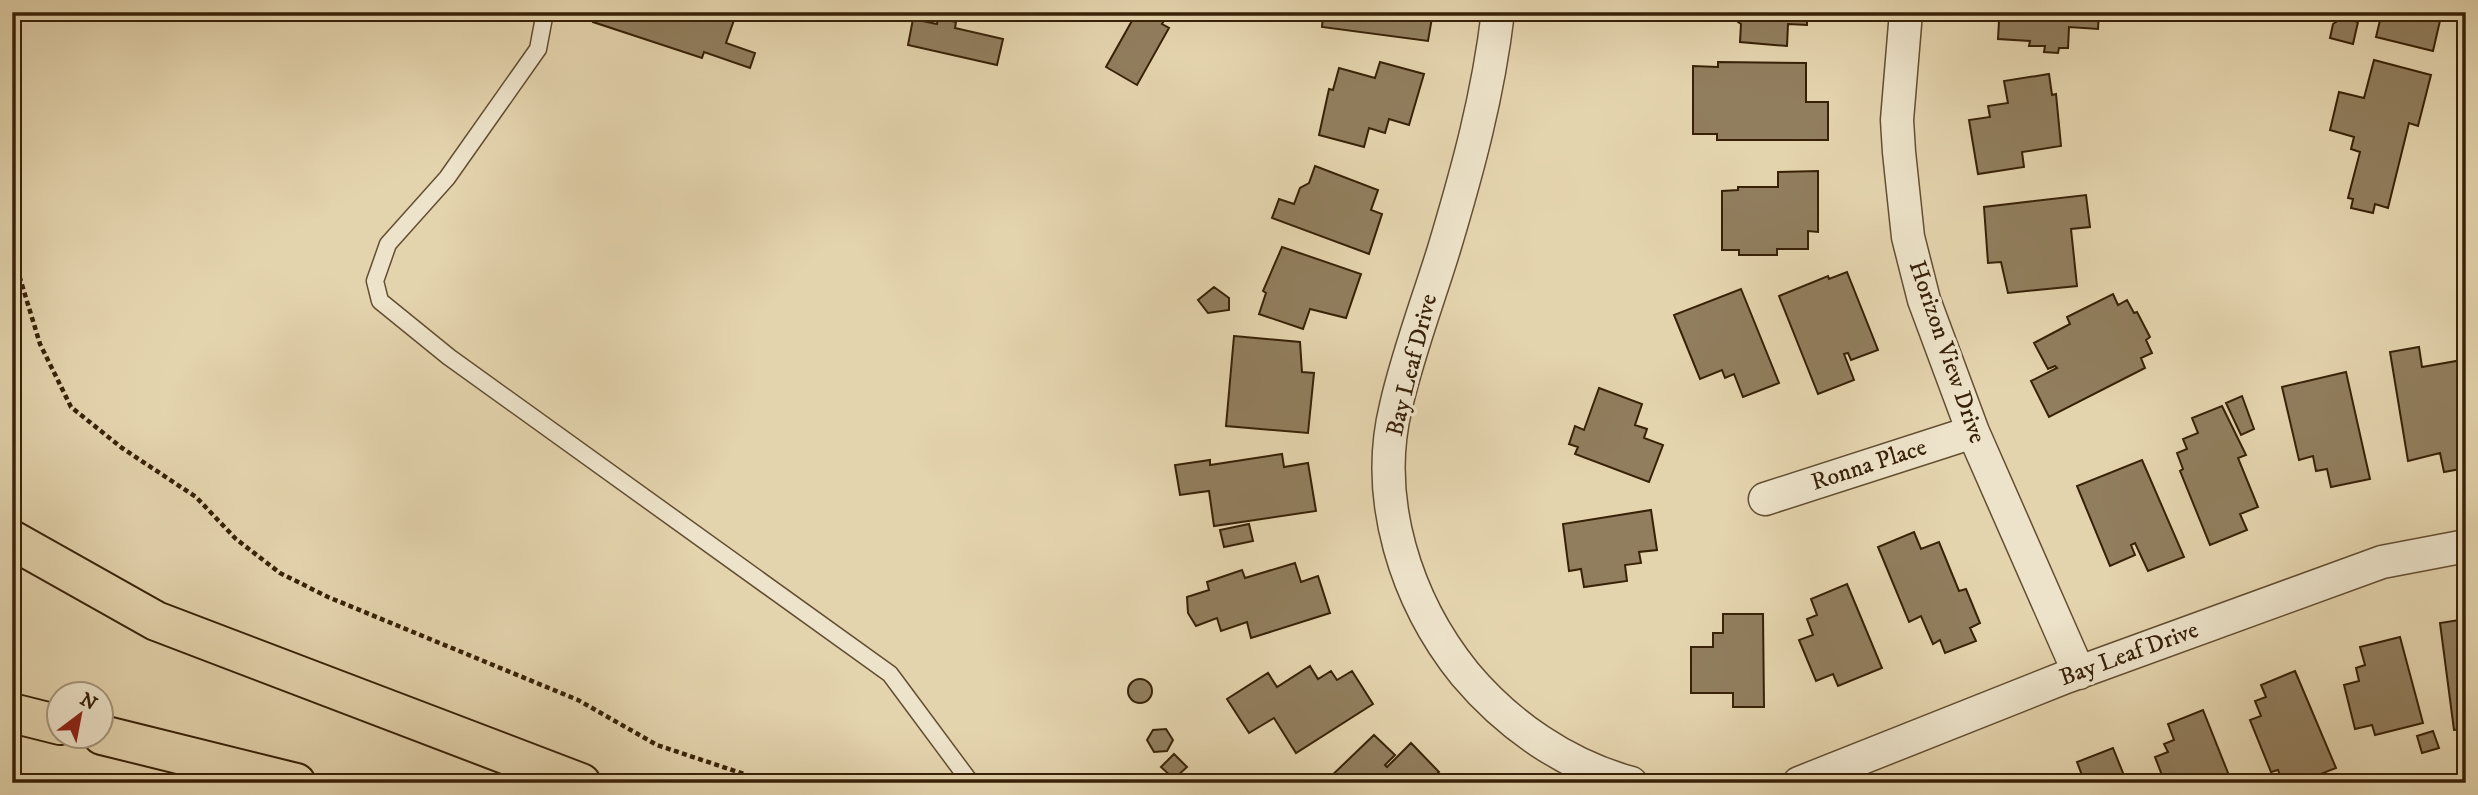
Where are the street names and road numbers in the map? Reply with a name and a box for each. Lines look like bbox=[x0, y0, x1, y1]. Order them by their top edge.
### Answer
street label: Horizon View Drive bbox=[1902, 257, 1992, 447]
street label: Bay Leaf Drive bbox=[1380, 291, 1444, 439]
street label: Ronna Place bbox=[1808, 432, 1930, 498]
street label: Bay Leaf Drive bbox=[2056, 615, 2203, 693]

